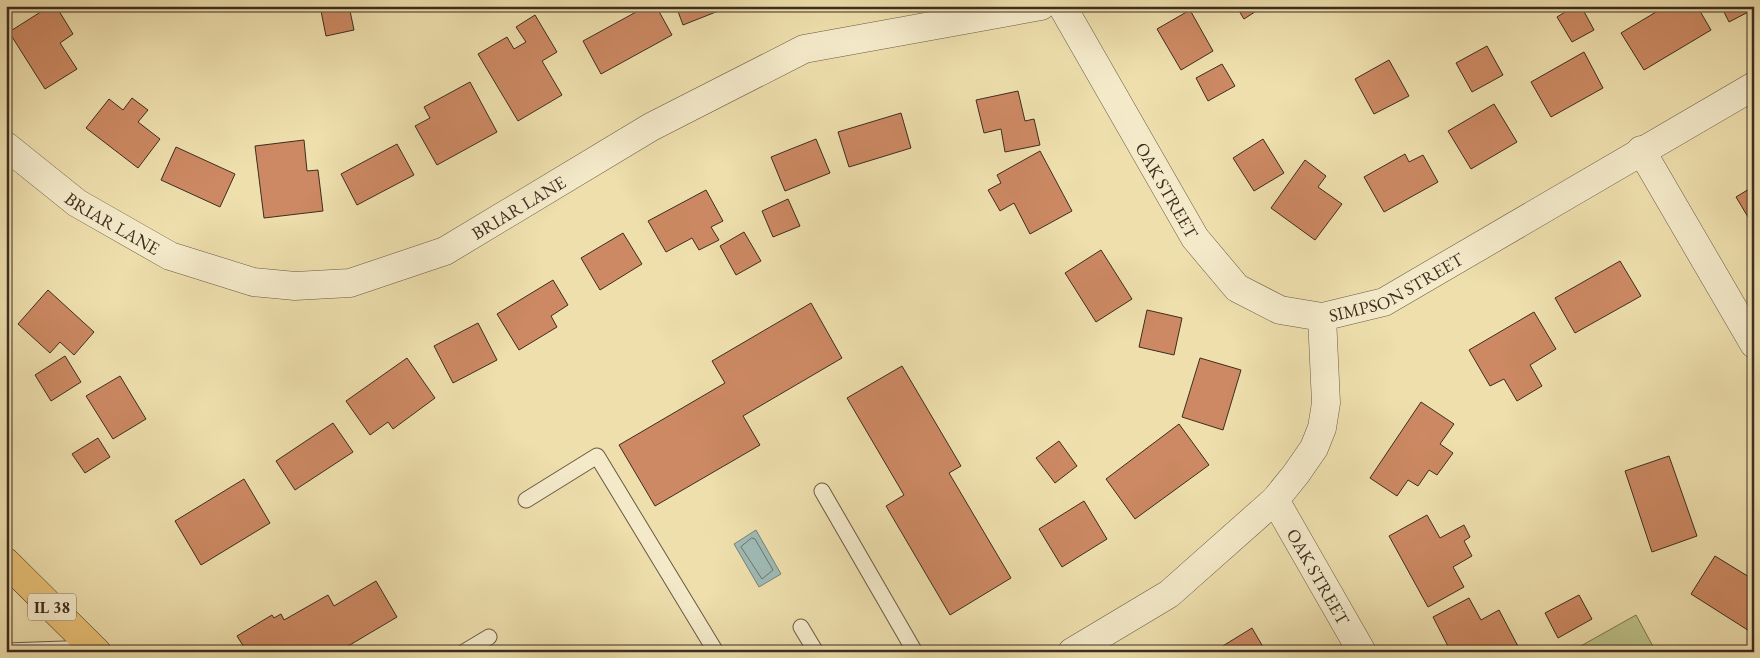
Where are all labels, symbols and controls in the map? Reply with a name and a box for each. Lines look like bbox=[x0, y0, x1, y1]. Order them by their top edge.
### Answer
street label: OAK STREET bbox=[1131, 138, 1205, 243]
street label: BRIAR LANE bbox=[467, 170, 569, 244]
street label: BRIAR LANE bbox=[60, 187, 164, 259]
street label: SIMPSON STREET bbox=[1326, 246, 1468, 326]
street label: OAK STREET bbox=[1282, 524, 1356, 629]
road number: IL 38 bbox=[28, 594, 76, 620]

